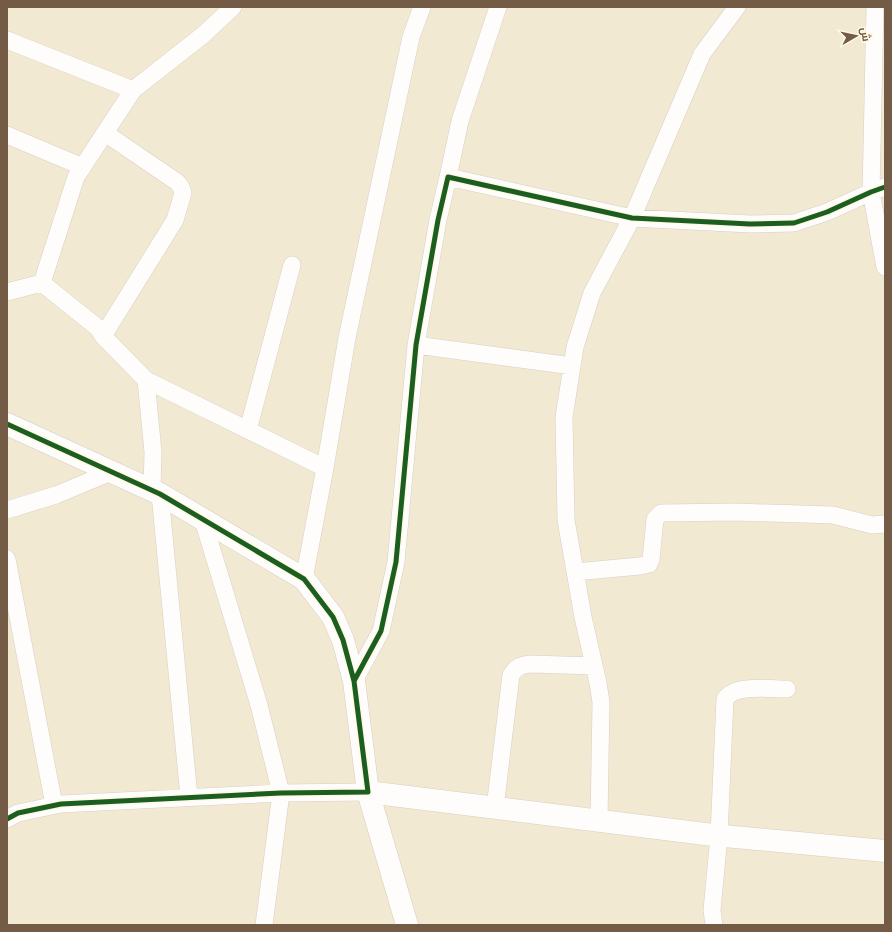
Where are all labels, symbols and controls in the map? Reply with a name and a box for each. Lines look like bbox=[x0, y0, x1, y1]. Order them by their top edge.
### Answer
north arrow bbox=[836, 16, 876, 56]
text: ش bbox=[858, 27, 873, 43]

